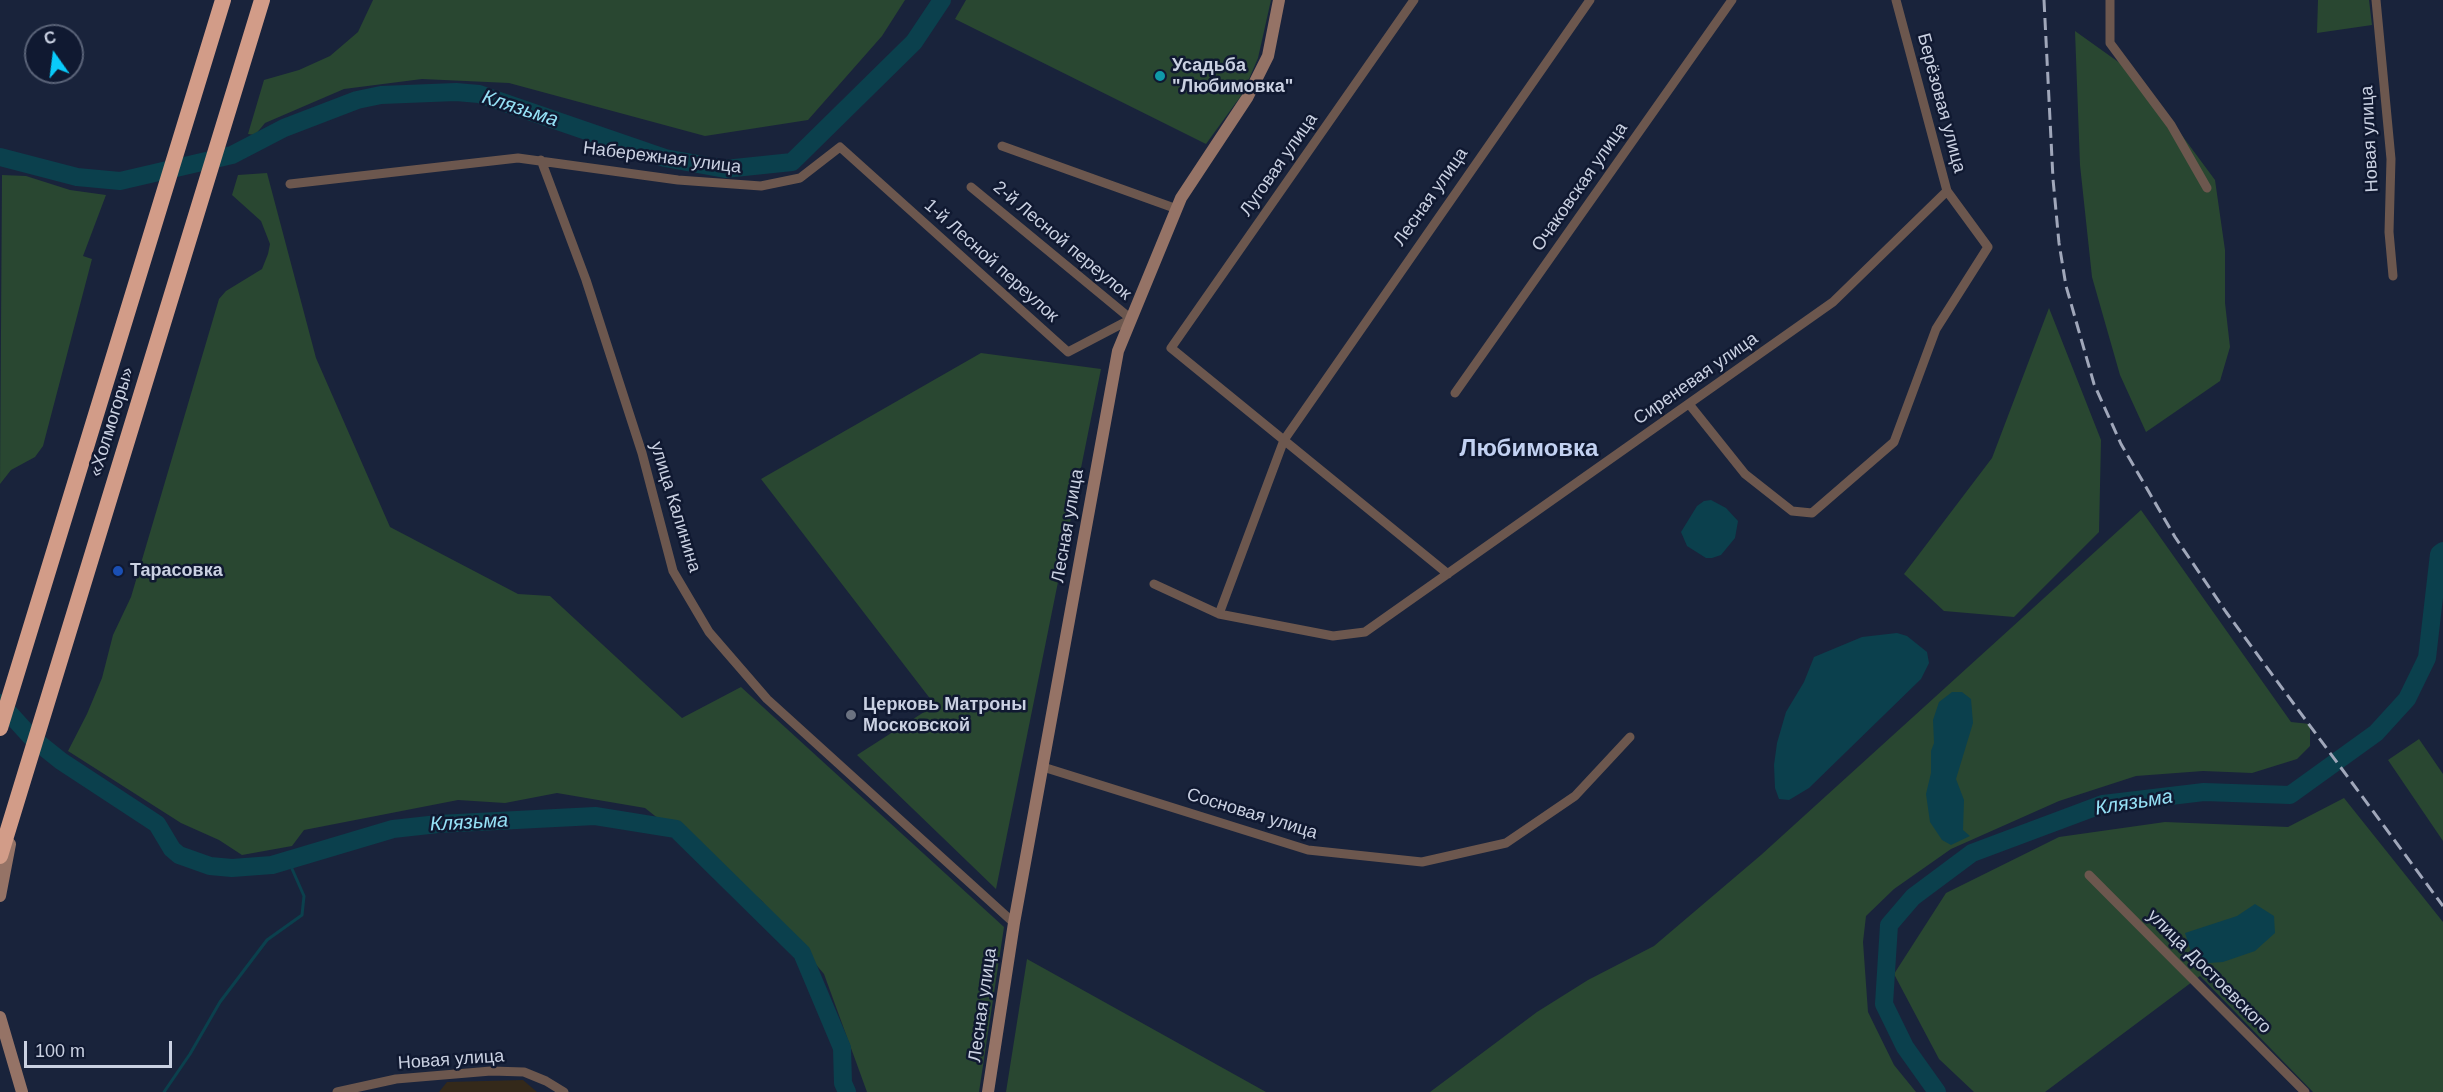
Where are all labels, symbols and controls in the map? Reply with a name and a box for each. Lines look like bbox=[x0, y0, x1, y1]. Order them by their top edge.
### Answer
north arrow bbox=[24, 24, 84, 84]
text: С bbox=[42, 28, 58, 48]
street label: Берёзовая улица bbox=[1912, 31, 1970, 175]
place label: Усадьба "Любимовка" bbox=[1172, 55, 1293, 98]
marker: Усадьба "Любимовка" bbox=[1153, 69, 1167, 83]
water label: Клязьма bbox=[479, 85, 561, 133]
street label: Новая улица bbox=[2356, 85, 2384, 193]
street label: Луговая улица bbox=[1236, 109, 1322, 221]
street label: Очаковская улица bbox=[1527, 118, 1633, 256]
street label: Набережная улица bbox=[582, 138, 742, 178]
street label: Лесная улица bbox=[1389, 144, 1473, 250]
street label: 2-й Лесной переулок bbox=[989, 177, 1135, 305]
street label: 1-й Лесной переулок bbox=[919, 195, 1063, 327]
street label: Сиреневая улица bbox=[1630, 328, 1762, 430]
street label: «Холмогоры» bbox=[85, 365, 139, 479]
district label: Любимовка bbox=[1460, 435, 1598, 463]
street label: улица Калинина bbox=[645, 439, 705, 575]
street label: Лесная улица bbox=[1047, 467, 1089, 585]
place label: Тарасовка bbox=[130, 560, 223, 582]
marker: Тарасовка bbox=[111, 564, 125, 578]
place label: Церковь Матроны Московской bbox=[863, 694, 1027, 736]
marker: Церковь Матроны Московской bbox=[844, 708, 858, 722]
street label: Сосновая улица bbox=[1184, 784, 1320, 844]
water label: Клязьма bbox=[2093, 785, 2175, 821]
water label: Клязьма bbox=[429, 809, 509, 837]
street label: улица Достоевского bbox=[2142, 905, 2276, 1039]
street label: Лесная улица bbox=[964, 947, 1002, 1063]
scale bar bbox=[27, 1029, 176, 1067]
text: 100 m bbox=[35, 1041, 85, 1061]
street label: Новая улица bbox=[397, 1046, 505, 1074]

